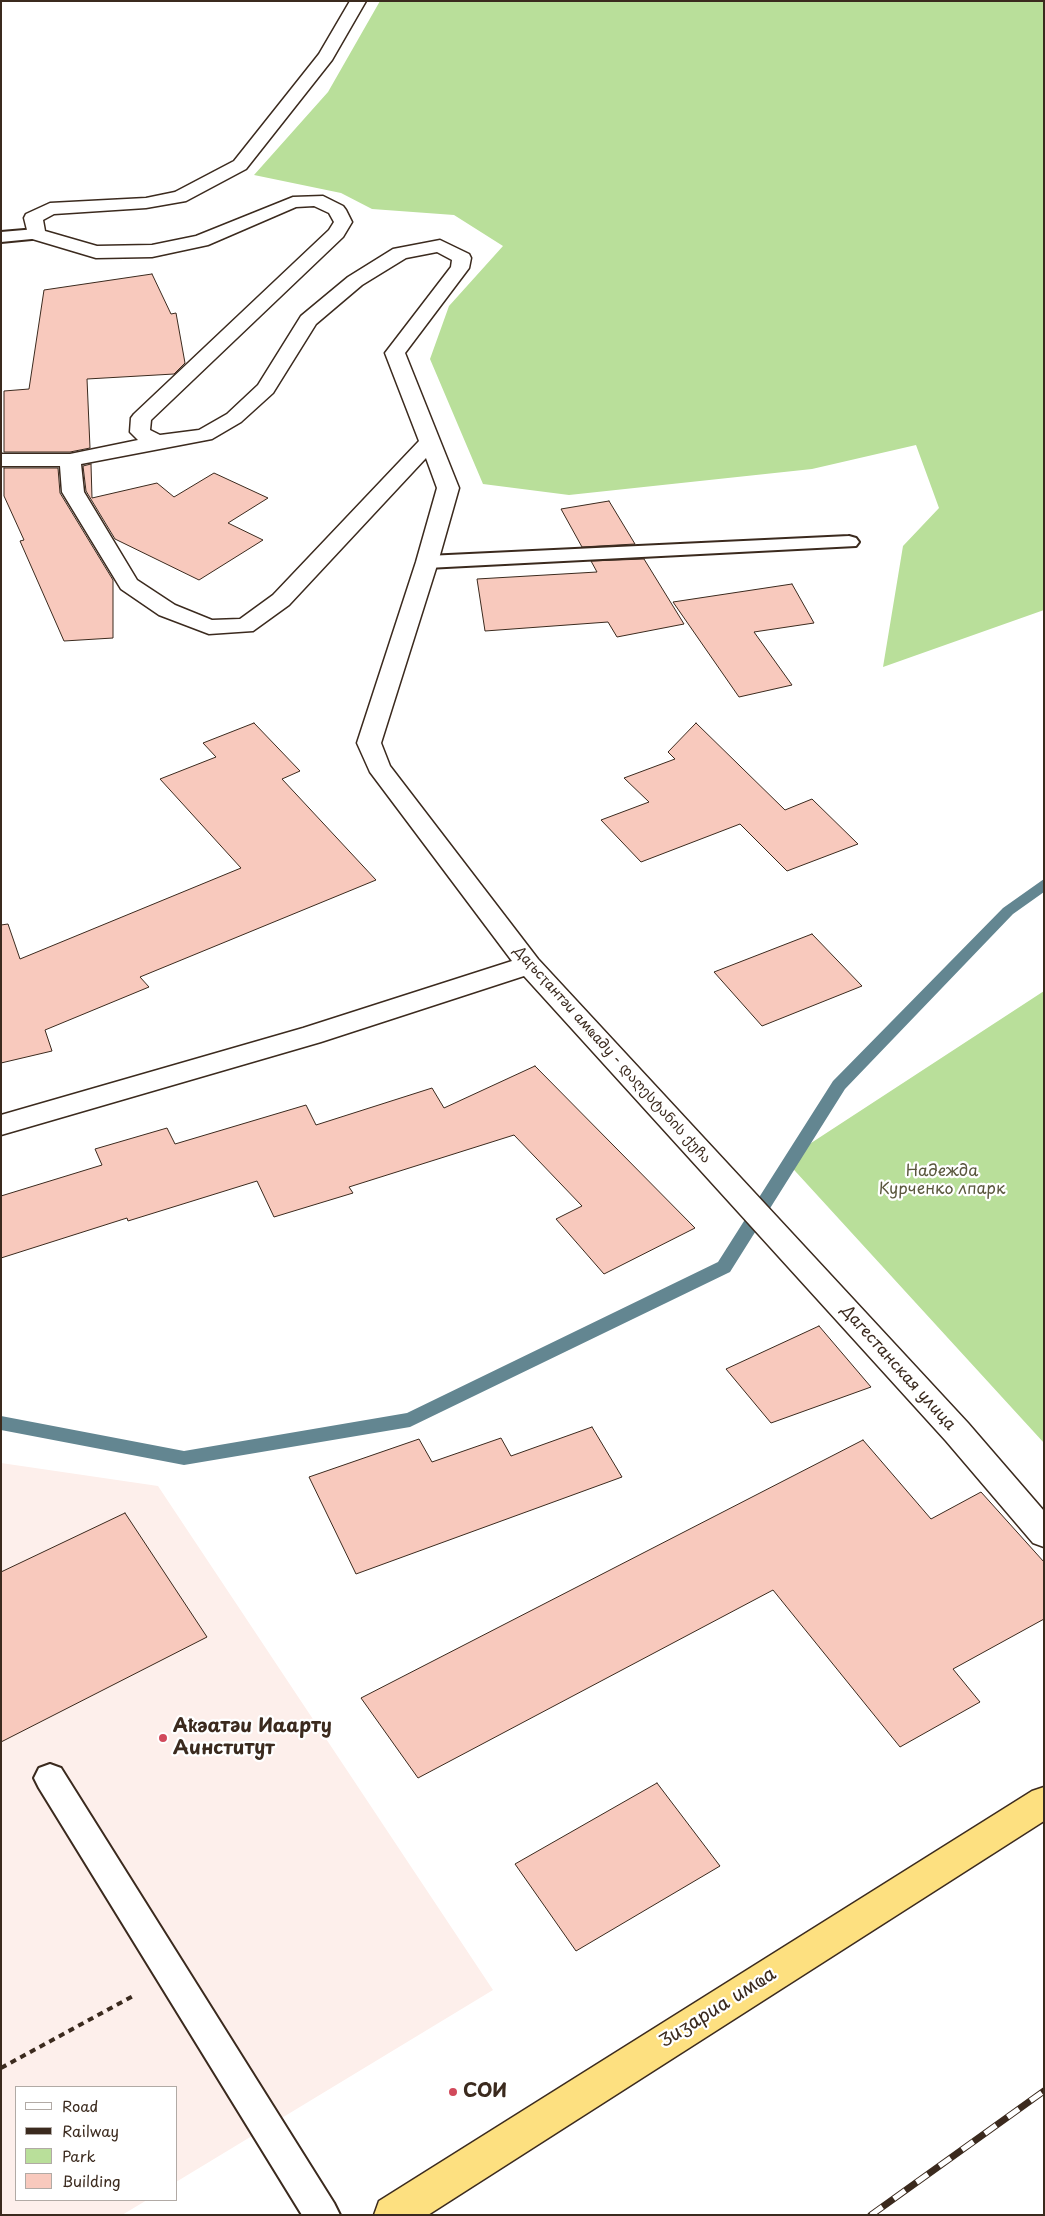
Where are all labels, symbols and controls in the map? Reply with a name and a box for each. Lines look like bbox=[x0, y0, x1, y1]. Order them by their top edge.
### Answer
street label: Даӷьсҭантәи амҩаду - დაღესტანის ქუჩა bbox=[510, 943, 714, 1167]
park label: Надежда Курченко лпарк bbox=[879, 1162, 1005, 1200]
street label: Дагестанская улица bbox=[837, 1301, 959, 1435]
place label: Аҟәатәи Иаарту Аинститут bbox=[173, 1716, 332, 1760]
marker: Аҟәатәи Иаарту Аинститут bbox=[157, 1732, 169, 1744]
street label: Ӡиӡариа имҩа bbox=[655, 1963, 781, 2053]
place label: СОИ bbox=[463, 2081, 507, 2103]
legend bbox=[15, 2086, 178, 2201]
marker: СОИ bbox=[447, 2086, 459, 2098]
text: Road bbox=[62, 2094, 98, 2117]
text: Railway bbox=[62, 2119, 119, 2142]
text: Park bbox=[62, 2144, 96, 2167]
text: Building bbox=[62, 2169, 121, 2192]

